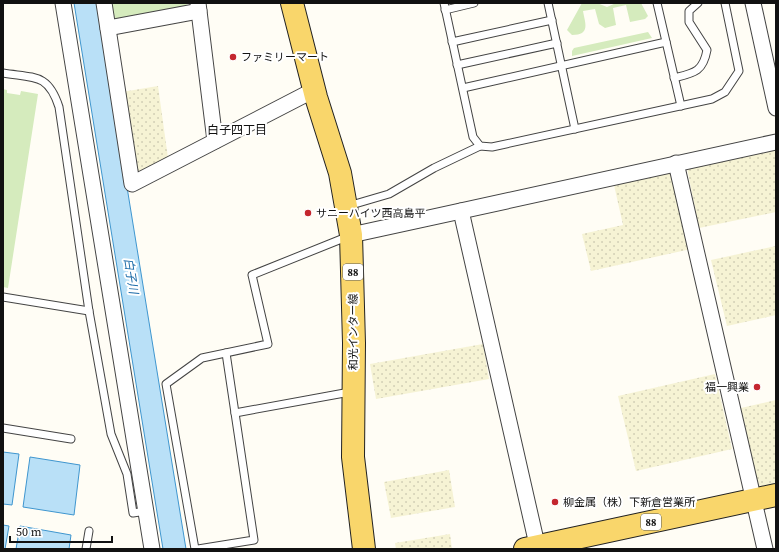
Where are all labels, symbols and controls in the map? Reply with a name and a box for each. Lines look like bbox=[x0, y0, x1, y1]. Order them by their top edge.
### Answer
place label: ファミリーマート bbox=[241, 50, 329, 65]
marker: ファミリーマート bbox=[228, 52, 238, 62]
district label: 白子四丁目 bbox=[207, 122, 267, 138]
place label: サニーハイツ西高島平 bbox=[316, 206, 426, 221]
marker: サニーハイツ西高島平 bbox=[303, 208, 313, 218]
water label: 白子川 bbox=[120, 257, 142, 297]
road number: 88 bbox=[343, 264, 363, 280]
street label: 和光インター線 bbox=[346, 294, 361, 371]
place label: 福一興業 bbox=[705, 380, 749, 395]
marker: 福一興業 bbox=[752, 382, 762, 392]
place label: 柳金属（株）下新倉営業所 bbox=[563, 495, 696, 510]
marker: 柳金属（株）下新倉営業所 bbox=[550, 497, 560, 507]
road number: 88 bbox=[641, 514, 661, 530]
scale bar bbox=[10, 518, 112, 544]
text: 50 m bbox=[16, 524, 42, 540]

